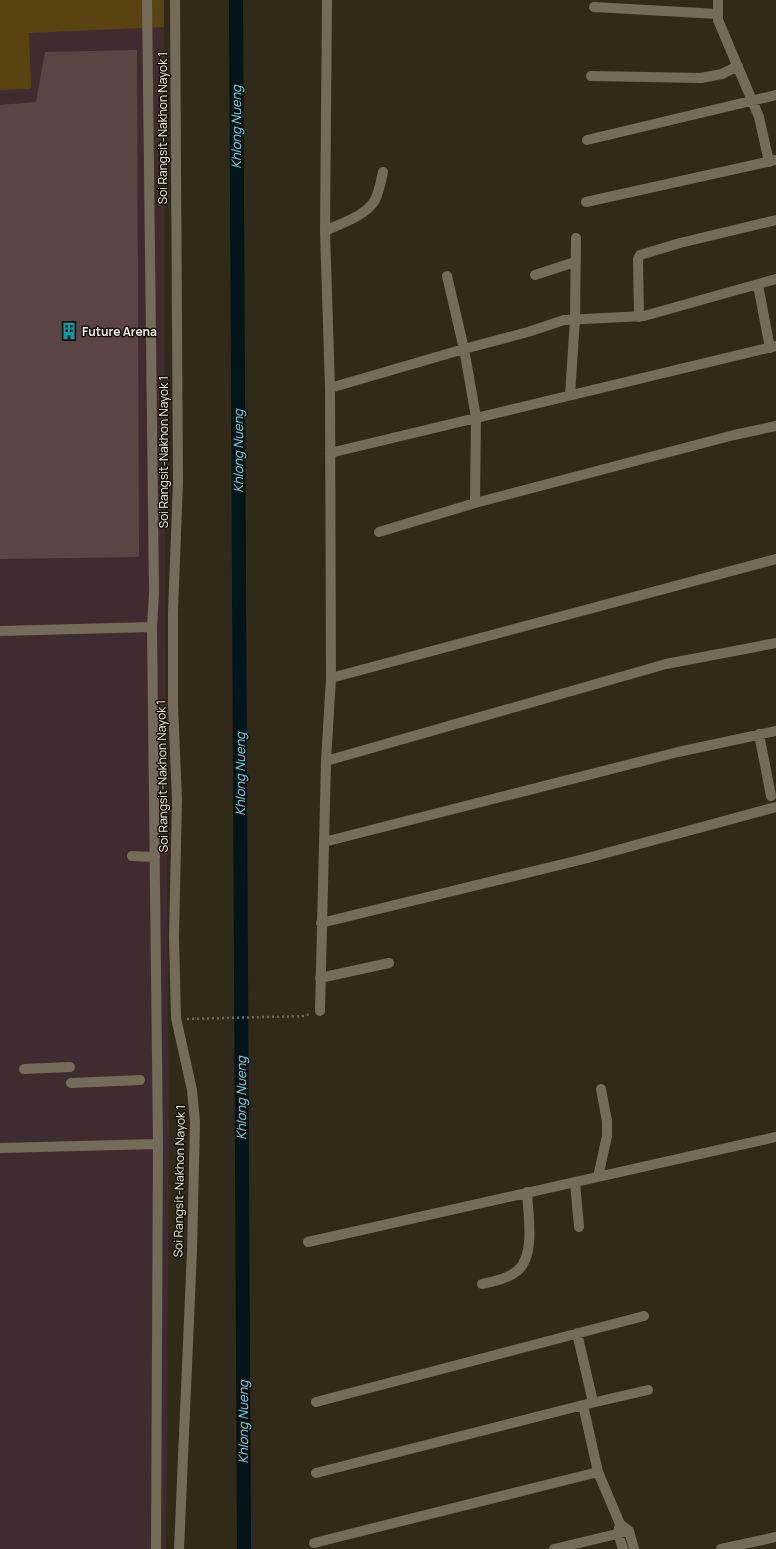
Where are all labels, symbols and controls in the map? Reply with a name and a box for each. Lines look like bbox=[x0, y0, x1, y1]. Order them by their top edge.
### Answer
street label: Soi Rangsit-Nakhon Nayok 1 bbox=[154, 52, 171, 204]
water label: Khlong Nueng bbox=[227, 84, 245, 169]
building icon: Future Arena bbox=[59, 321, 79, 341]
place label: Future Arena bbox=[82, 323, 157, 340]
street label: Soi Rangsit-Nakhon Nayok 1 bbox=[155, 376, 172, 528]
water label: Khlong Nueng bbox=[229, 408, 247, 493]
street label: Soi Rangsit-Nakhon Nayok 1 bbox=[152, 700, 172, 852]
water label: Khlong Nueng bbox=[231, 731, 249, 816]
water label: Khlong Nueng bbox=[232, 1055, 250, 1140]
street label: Soi Rangsit-Nakhon Nayok 1 bbox=[169, 1105, 189, 1257]
water label: Khlong Nueng bbox=[234, 1379, 252, 1464]

